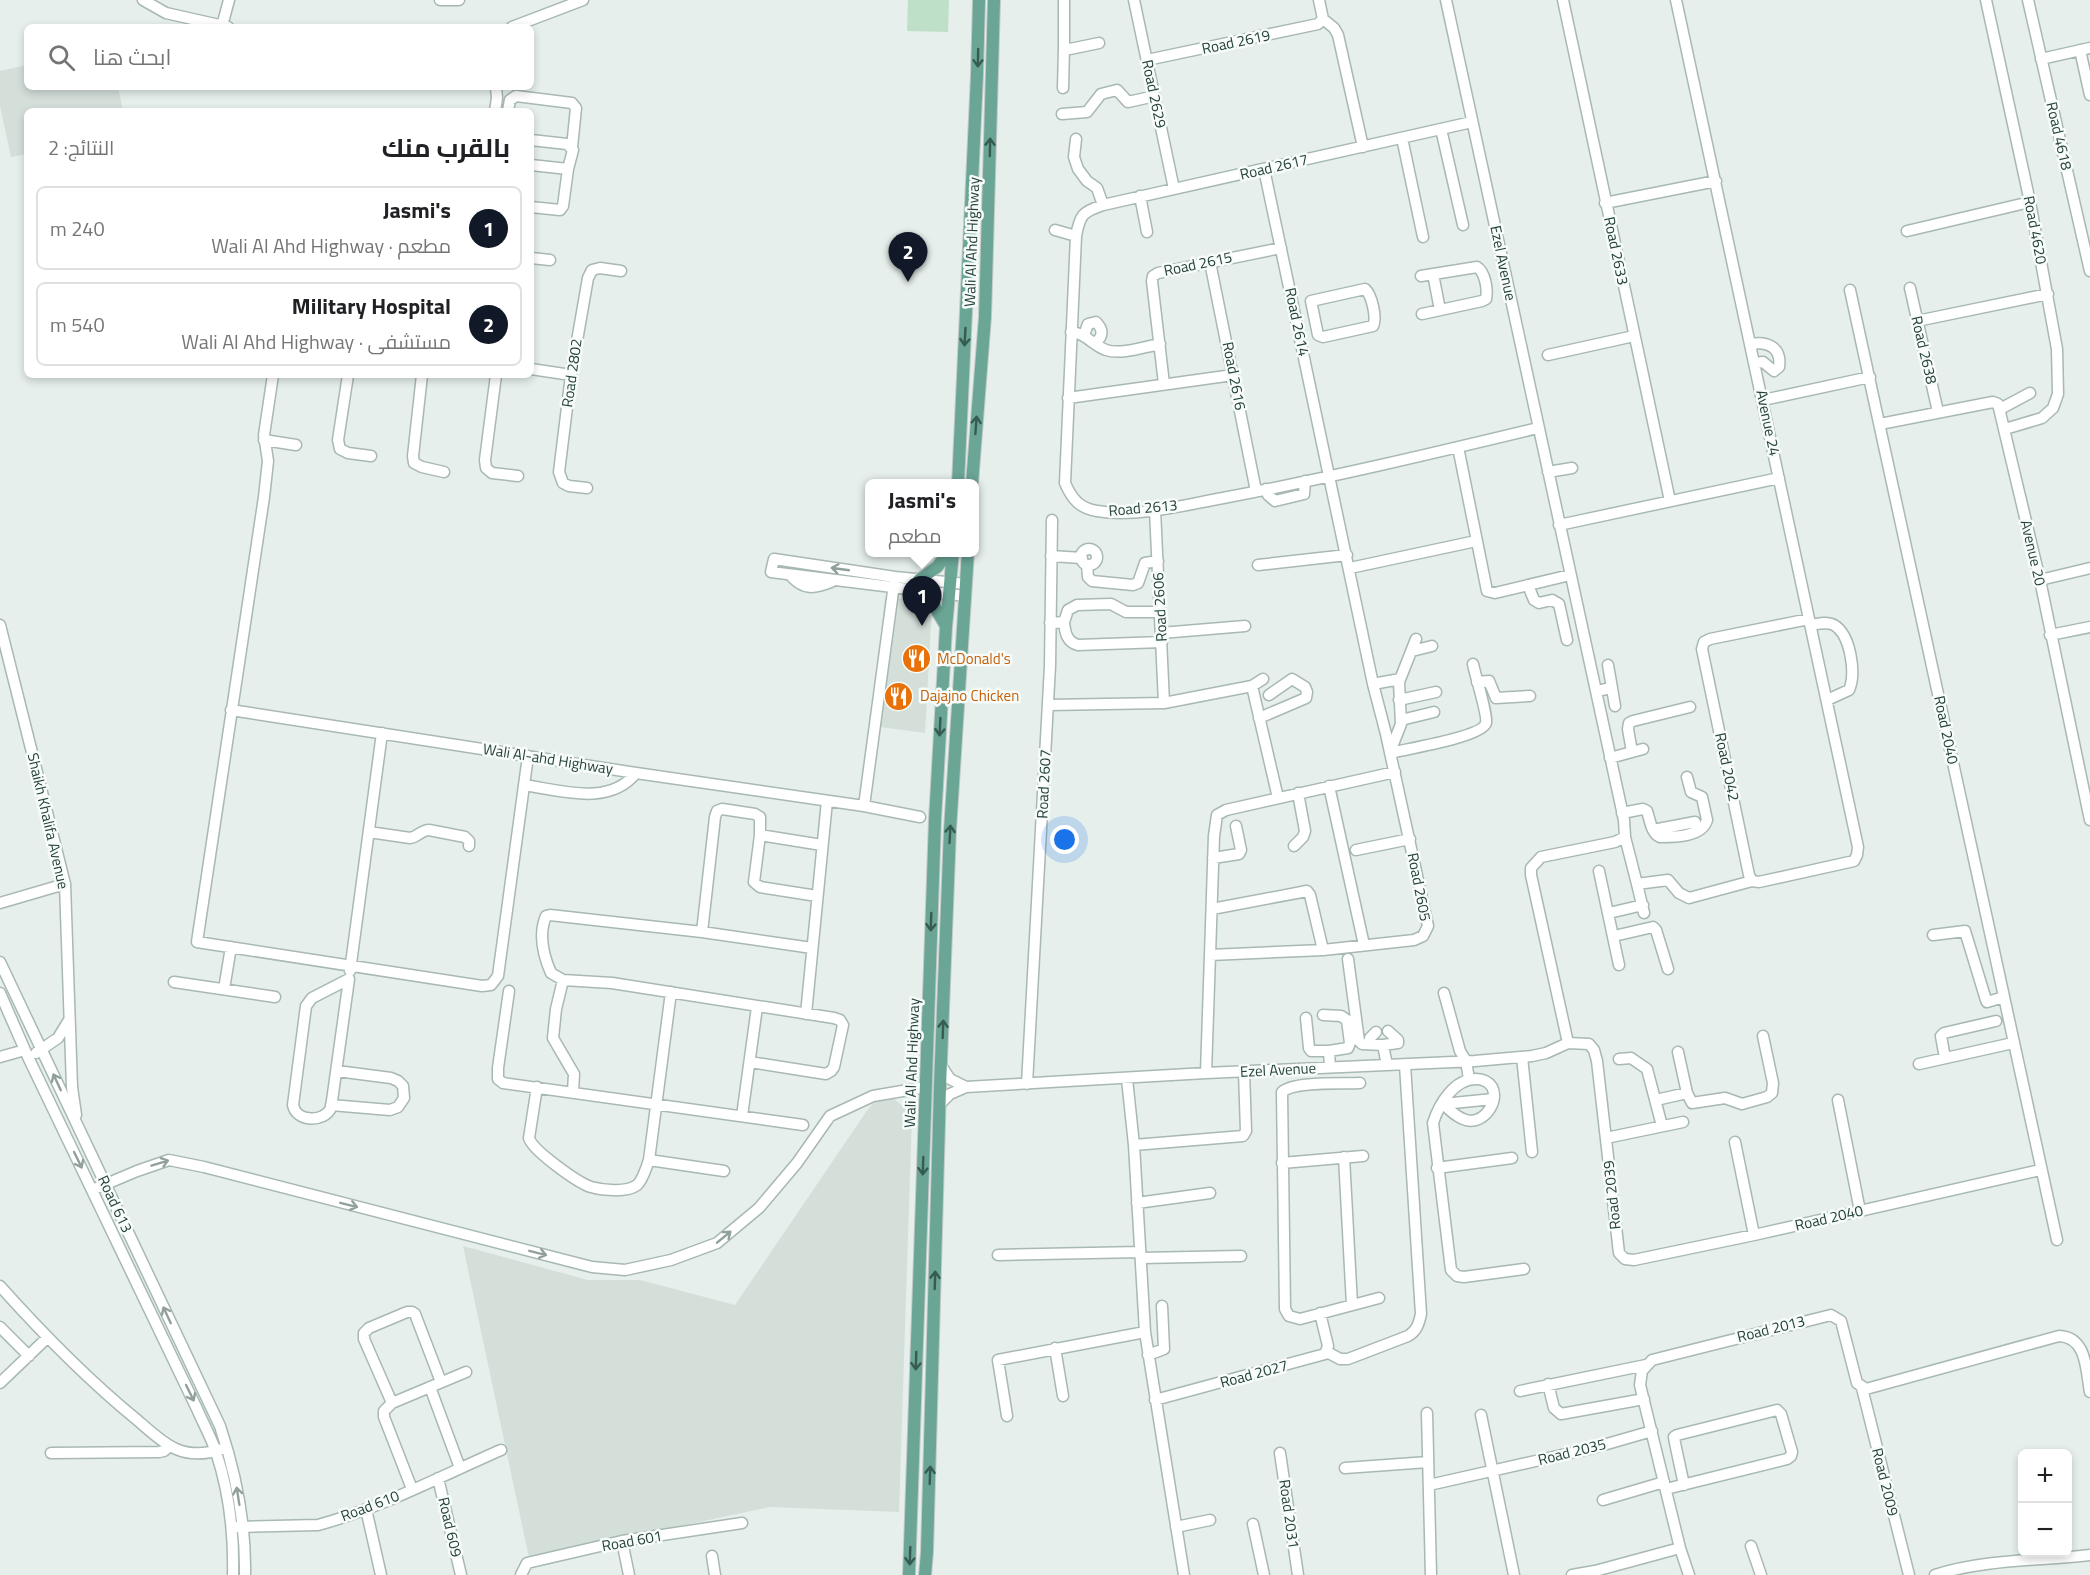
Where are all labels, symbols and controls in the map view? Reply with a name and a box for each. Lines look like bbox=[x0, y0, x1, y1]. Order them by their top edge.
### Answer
street label: Road 2619 bbox=[1200, 23, 1272, 60]
search box bbox=[24, 24, 534, 90]
text: ابحث هنا bbox=[93, 40, 171, 74]
icon: search bbox=[45, 41, 78, 74]
one-way arrow bbox=[972, 48, 983, 68]
street label: Road 2629 bbox=[1136, 58, 1173, 130]
street label: Road 4618 bbox=[2040, 99, 2078, 172]
text: بالقرب منك bbox=[382, 128, 510, 167]
text: النتائج: 2 bbox=[48, 132, 114, 163]
one-way arrow bbox=[984, 137, 995, 157]
street label: Road 2617 bbox=[1237, 148, 1310, 186]
street label: Wali Al Ahd Highway bbox=[958, 177, 985, 307]
text: Jasmi's bbox=[383, 193, 451, 227]
street label: Road 4620 bbox=[2018, 194, 2053, 266]
text: 240 m bbox=[50, 213, 105, 244]
text: 1 bbox=[483, 213, 494, 244]
street label: Road 2633 bbox=[1598, 215, 1635, 287]
street label: Ezel Avenue bbox=[1484, 223, 1523, 303]
text: مطعم · Wali Al Ahd Highway bbox=[211, 230, 451, 261]
pin: 2 bbox=[888, 232, 928, 282]
street label: Road 2615 bbox=[1162, 245, 1234, 282]
street label: Road 2614 bbox=[1279, 286, 1316, 358]
text: Military Hospital bbox=[292, 289, 451, 323]
text: 540 m bbox=[50, 309, 105, 340]
text: 2 bbox=[483, 309, 494, 340]
street label: Road 2638 bbox=[1905, 313, 1943, 386]
text: مستشفى · Wali Al Ahd Highway bbox=[181, 326, 451, 357]
one-way arrow bbox=[960, 327, 971, 347]
street label: Road 2802 bbox=[555, 337, 588, 409]
street label: Road 2616 bbox=[1217, 340, 1252, 412]
street label: Avenue 24 bbox=[1750, 388, 1787, 458]
one-way arrow bbox=[971, 416, 982, 436]
popup bbox=[865, 479, 979, 557]
text: Jasmi's bbox=[888, 483, 956, 517]
street label: Road 2613 bbox=[1107, 493, 1179, 522]
street label: Avenue 20 bbox=[2015, 518, 2052, 588]
text: مطعم bbox=[888, 520, 942, 551]
one-way arrow bbox=[830, 564, 850, 575]
street label: Road 2606 bbox=[1146, 572, 1173, 642]
pin: 1 bbox=[902, 576, 942, 626]
restaurant icon: McDonald's bbox=[900, 643, 932, 675]
place label: McDonald's bbox=[937, 647, 1011, 670]
restaurant icon: Dajajno Chicken bbox=[883, 680, 915, 712]
place label: Dajajno Chicken bbox=[920, 684, 1019, 707]
street label: Road 2040 bbox=[1928, 694, 1965, 766]
one-way arrow bbox=[934, 717, 945, 737]
street label: Road 2042 bbox=[1709, 731, 1746, 803]
street label: Wali Al-ahd Highway bbox=[481, 737, 615, 780]
street label: Road 2607 bbox=[1030, 749, 1057, 819]
street label: Shaikh Khalifa Avenue bbox=[22, 751, 75, 891]
one-way arrow bbox=[945, 824, 956, 844]
your location bbox=[1050, 825, 1079, 854]
street label: Road 2605 bbox=[1402, 851, 1437, 923]
one-way arrow bbox=[926, 912, 937, 932]
street label: Wali Al Ahd Highway bbox=[898, 998, 925, 1128]
one-way arrow bbox=[937, 1019, 949, 1039]
street label: Ezel Avenue bbox=[1239, 1056, 1317, 1083]
one-way arrow bbox=[50, 1074, 62, 1092]
one-way arrow bbox=[72, 1151, 84, 1169]
one-way arrow bbox=[918, 1156, 929, 1176]
one-way arrow bbox=[150, 1157, 169, 1168]
street label: Road 2039 bbox=[1596, 1159, 1627, 1231]
street label: Road 613 bbox=[92, 1171, 139, 1236]
one-way arrow bbox=[339, 1199, 358, 1211]
street label: Road 2040 bbox=[1792, 1199, 1865, 1237]
one-way arrow bbox=[716, 1230, 731, 1244]
one-way arrow bbox=[528, 1248, 547, 1260]
one-way arrow bbox=[929, 1270, 940, 1290]
one-way arrow bbox=[161, 1307, 173, 1325]
street label: Road 2013 bbox=[1734, 1309, 1807, 1348]
one-way arrow bbox=[911, 1350, 922, 1370]
street label: Road 2027 bbox=[1217, 1353, 1290, 1394]
one-way arrow bbox=[184, 1383, 196, 1401]
street label: Road 2035 bbox=[1535, 1432, 1608, 1471]
street label: Road 2009 bbox=[1866, 1445, 1905, 1518]
map controls bbox=[2018, 1449, 2072, 1557]
button: + bbox=[2018, 1449, 2072, 1503]
one-way arrow bbox=[924, 1465, 935, 1485]
street label: Road 2031 bbox=[1273, 1478, 1306, 1550]
street label: Road 610 bbox=[337, 1484, 402, 1527]
one-way arrow bbox=[232, 1487, 243, 1506]
street label: Road 609 bbox=[432, 1495, 469, 1559]
button: − bbox=[2018, 1503, 2072, 1557]
street label: Road 601 bbox=[600, 1524, 664, 1557]
one-way arrow bbox=[905, 1545, 916, 1565]

